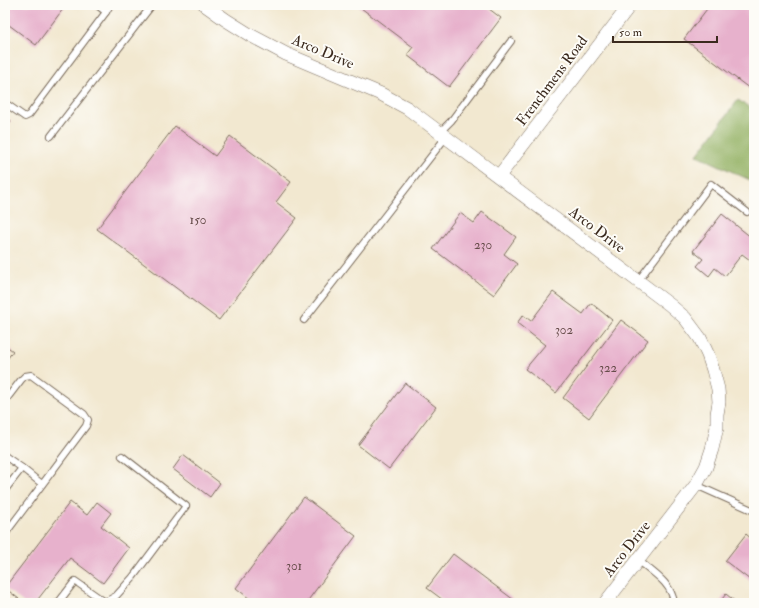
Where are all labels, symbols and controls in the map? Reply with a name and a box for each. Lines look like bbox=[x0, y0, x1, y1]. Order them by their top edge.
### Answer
scale bar bbox=[613, 18, 717, 44]
text: 50 m bbox=[619, 25, 643, 40]
street label: Arco Drive bbox=[288, 30, 357, 74]
street label: Frenchmens Road bbox=[512, 32, 592, 130]
street label: Arco Drive bbox=[564, 202, 629, 257]
house number: 150 bbox=[190, 212, 206, 228]
house number: 230 bbox=[474, 237, 492, 253]
house number: 302 bbox=[555, 322, 574, 338]
house number: 322 bbox=[599, 360, 617, 376]
street label: Arco Drive bbox=[599, 517, 655, 582]
house number: 301 bbox=[286, 558, 302, 574]

